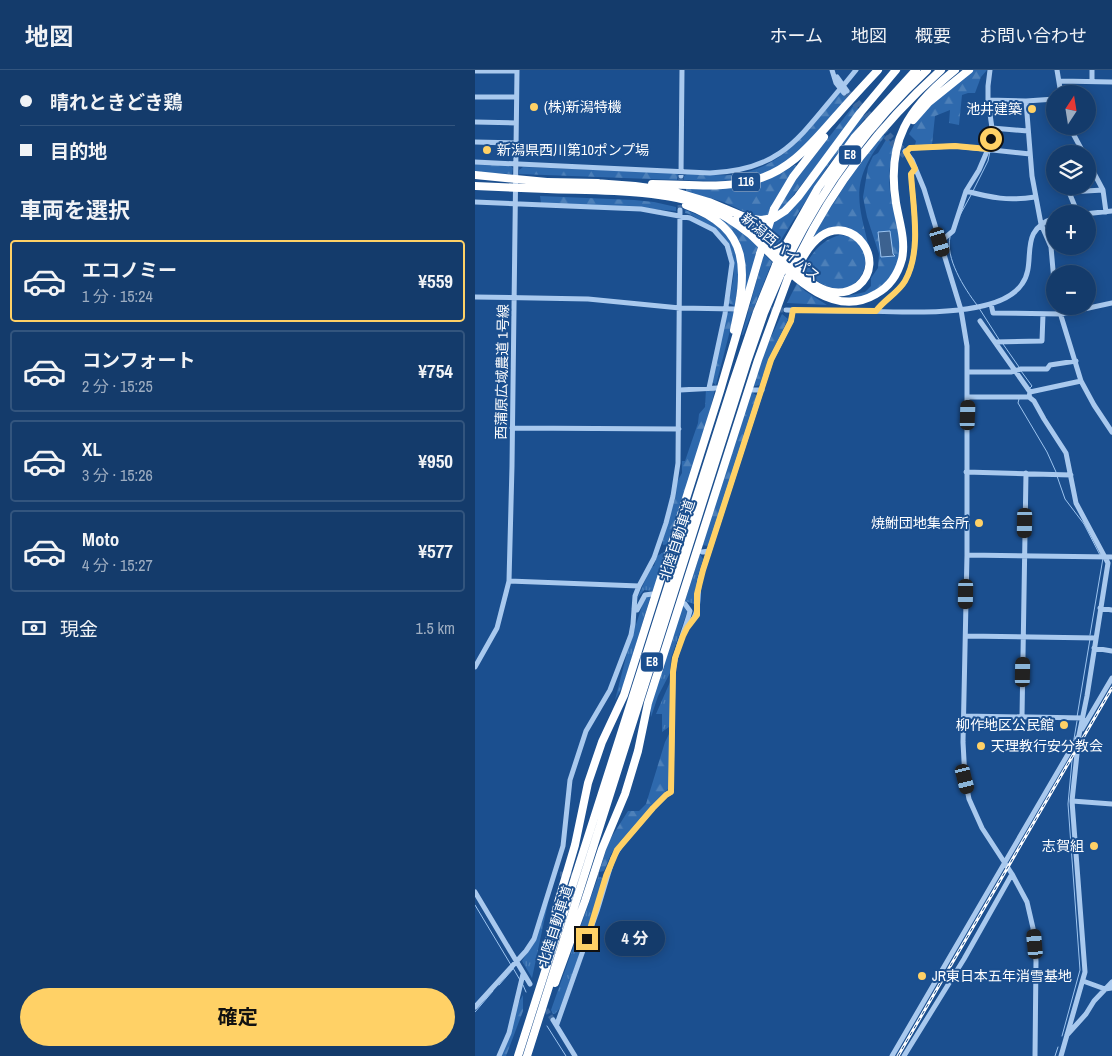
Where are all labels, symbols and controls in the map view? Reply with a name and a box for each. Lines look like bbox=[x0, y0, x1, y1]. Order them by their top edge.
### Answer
text: 地図 bbox=[25, 20, 73, 52]
text: ホーム bbox=[770, 23, 823, 48]
text: 地図 bbox=[851, 23, 887, 48]
text: 概要 bbox=[915, 23, 951, 48]
text: お問い合わせ bbox=[979, 23, 1087, 48]
north arrow bbox=[1046, 85, 1096, 135]
map controls bbox=[1046, 85, 1096, 315]
text: 晴れときどき鶏 bbox=[50, 89, 182, 115]
place label: (株)新潟特機 bbox=[544, 98, 622, 116]
place label: 池井建築 bbox=[966, 100, 1022, 118]
marker: (株)新潟特機 bbox=[528, 101, 540, 113]
marker: 池井建築 bbox=[1026, 103, 1038, 115]
route start bbox=[980, 128, 1002, 150]
text: 目的地 bbox=[50, 138, 107, 164]
place label: 新潟県西川第10ポンプ場 bbox=[497, 141, 649, 159]
marker: 新潟県西川第10ポンプ場 bbox=[481, 144, 493, 156]
button: layers bbox=[1046, 145, 1096, 195]
road number: E8 bbox=[839, 146, 861, 164]
road number: 116 bbox=[732, 172, 760, 191]
text: 車両を選択 bbox=[20, 195, 130, 225]
button: + bbox=[1046, 205, 1096, 255]
street label: 新潟西バイパス bbox=[738, 209, 824, 285]
car bbox=[928, 225, 951, 259]
text: エコノミー bbox=[82, 257, 177, 283]
icon: car bbox=[22, 259, 67, 304]
button: − bbox=[1046, 265, 1096, 315]
text: ¥559 bbox=[418, 268, 453, 294]
text: 1 分 · 15:24 bbox=[82, 285, 153, 307]
street label: 西蒲原広域農道 1号線 bbox=[492, 304, 512, 440]
text: コンフォート bbox=[82, 347, 195, 373]
icon: car bbox=[22, 349, 67, 394]
text: ¥754 bbox=[418, 358, 453, 384]
text: 2 分 · 15:25 bbox=[82, 375, 153, 397]
car bbox=[959, 400, 976, 430]
text: XL bbox=[82, 436, 102, 462]
icon: car bbox=[22, 439, 67, 484]
text: ¥950 bbox=[418, 448, 453, 474]
text: 3 分 · 15:26 bbox=[82, 464, 153, 486]
street label: 北陸自動車道 bbox=[655, 497, 699, 583]
car bbox=[1017, 508, 1032, 538]
place label: 焼鮒団地集会所 bbox=[871, 514, 969, 532]
marker: 焼鮒団地集会所 bbox=[973, 517, 985, 529]
text: Moto bbox=[82, 526, 119, 552]
icon: car bbox=[22, 529, 67, 574]
text: ¥577 bbox=[418, 538, 453, 564]
text: 4 分 · 15:27 bbox=[82, 554, 153, 576]
car bbox=[958, 579, 973, 609]
icon: cash bbox=[20, 614, 48, 642]
text: 現金 bbox=[60, 616, 98, 642]
text: 1.5 km bbox=[416, 617, 455, 639]
road number: E8 bbox=[641, 652, 663, 672]
car bbox=[1015, 657, 1030, 687]
place label: 柳作地区公民館 bbox=[956, 716, 1054, 734]
marker: 柳作地区公民館 bbox=[1058, 719, 1070, 731]
place label: 天理教行安分教会 bbox=[991, 737, 1103, 755]
marker: 天理教行安分教会 bbox=[975, 740, 987, 752]
car bbox=[954, 763, 975, 795]
place label: 志賀組 bbox=[1042, 837, 1084, 855]
marker: 志賀組 bbox=[1088, 840, 1100, 852]
street label: 北陸自動車道 bbox=[533, 883, 577, 969]
callout: 4 分 bbox=[605, 922, 665, 956]
text: 4 分 bbox=[622, 927, 648, 949]
route end bbox=[576, 928, 598, 950]
car bbox=[1026, 928, 1043, 960]
place label: JR東日本五年消雪基地 bbox=[932, 967, 1072, 985]
marker: JR東日本五年消雪基地 bbox=[916, 970, 928, 982]
button: 確定 bbox=[20, 988, 455, 1046]

